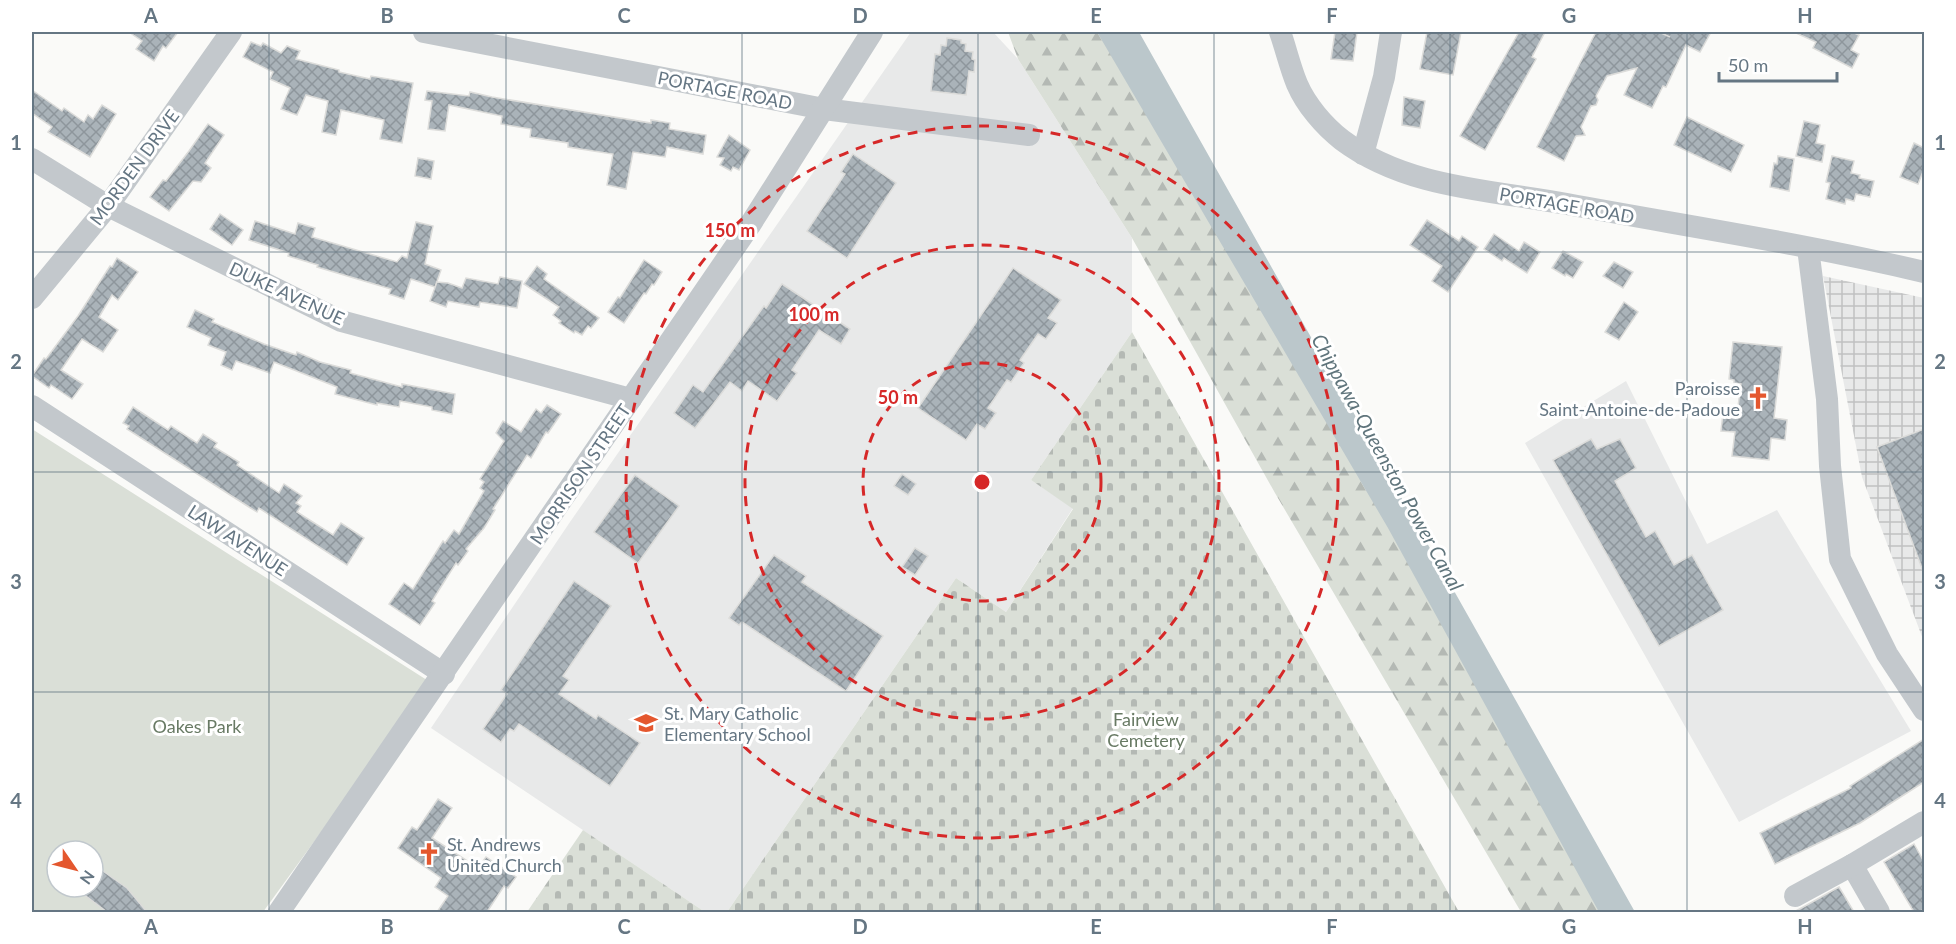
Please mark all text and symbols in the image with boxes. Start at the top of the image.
text: A [143,3,158,27]
text: B [380,3,394,27]
text: C [617,3,631,27]
text: D [852,3,868,27]
text: E [1090,3,1102,27]
text: F [1326,3,1338,27]
text: G [1562,3,1576,27]
text: H [1797,3,1813,27]
scale bar [1719,45,1838,83]
text: 50 m [1728,54,1768,76]
street label: PORTAGE ROAD [656,66,794,114]
street label: MORDEN DRIVE [85,105,183,229]
text: 1 [10,130,22,154]
text: 1 [1934,130,1946,154]
street label: PORTAGE ROAD [1498,182,1636,228]
text: 150 m [705,219,755,241]
street label: DUKE AVENUE [226,257,348,329]
text: 100 m [789,303,839,325]
water label: Chippawa-Queenston Power Canal [1307,329,1469,595]
text: 2 [10,349,22,373]
text: 2 [1934,349,1946,373]
place label: Paroisse Saint-Antoine-de-Padoue [1539,377,1740,420]
church icon: Paroisse Saint-Antoine-de-Padoue [1745,385,1771,411]
text: 50 m [878,386,918,408]
street label: MORRISON STREET [525,399,635,548]
centre of rings [972,472,992,492]
street label: LAW AVENUE [184,500,292,580]
text: 3 [10,569,22,593]
text: 3 [1934,569,1946,593]
place label: St. Mary Catholic Elementary School [664,702,811,745]
park label: Fairview Cemetery [1107,708,1185,751]
school or university icon: St. Mary Catholic Elementary School [633,710,659,736]
park label: Oakes Park [153,715,242,737]
text: 4 [10,788,22,812]
text: 4 [1934,788,1946,812]
place label: St. Andrews United Church [447,833,562,876]
north arrow [45,839,105,899]
church icon: St. Andrews United Church [416,841,442,867]
text: N [76,867,99,888]
text: A [143,914,158,938]
text: B [380,914,394,938]
text: C [617,914,631,938]
text: D [852,914,868,938]
text: E [1090,914,1102,938]
text: F [1326,914,1338,938]
text: G [1562,914,1576,938]
text: H [1797,914,1813,938]

